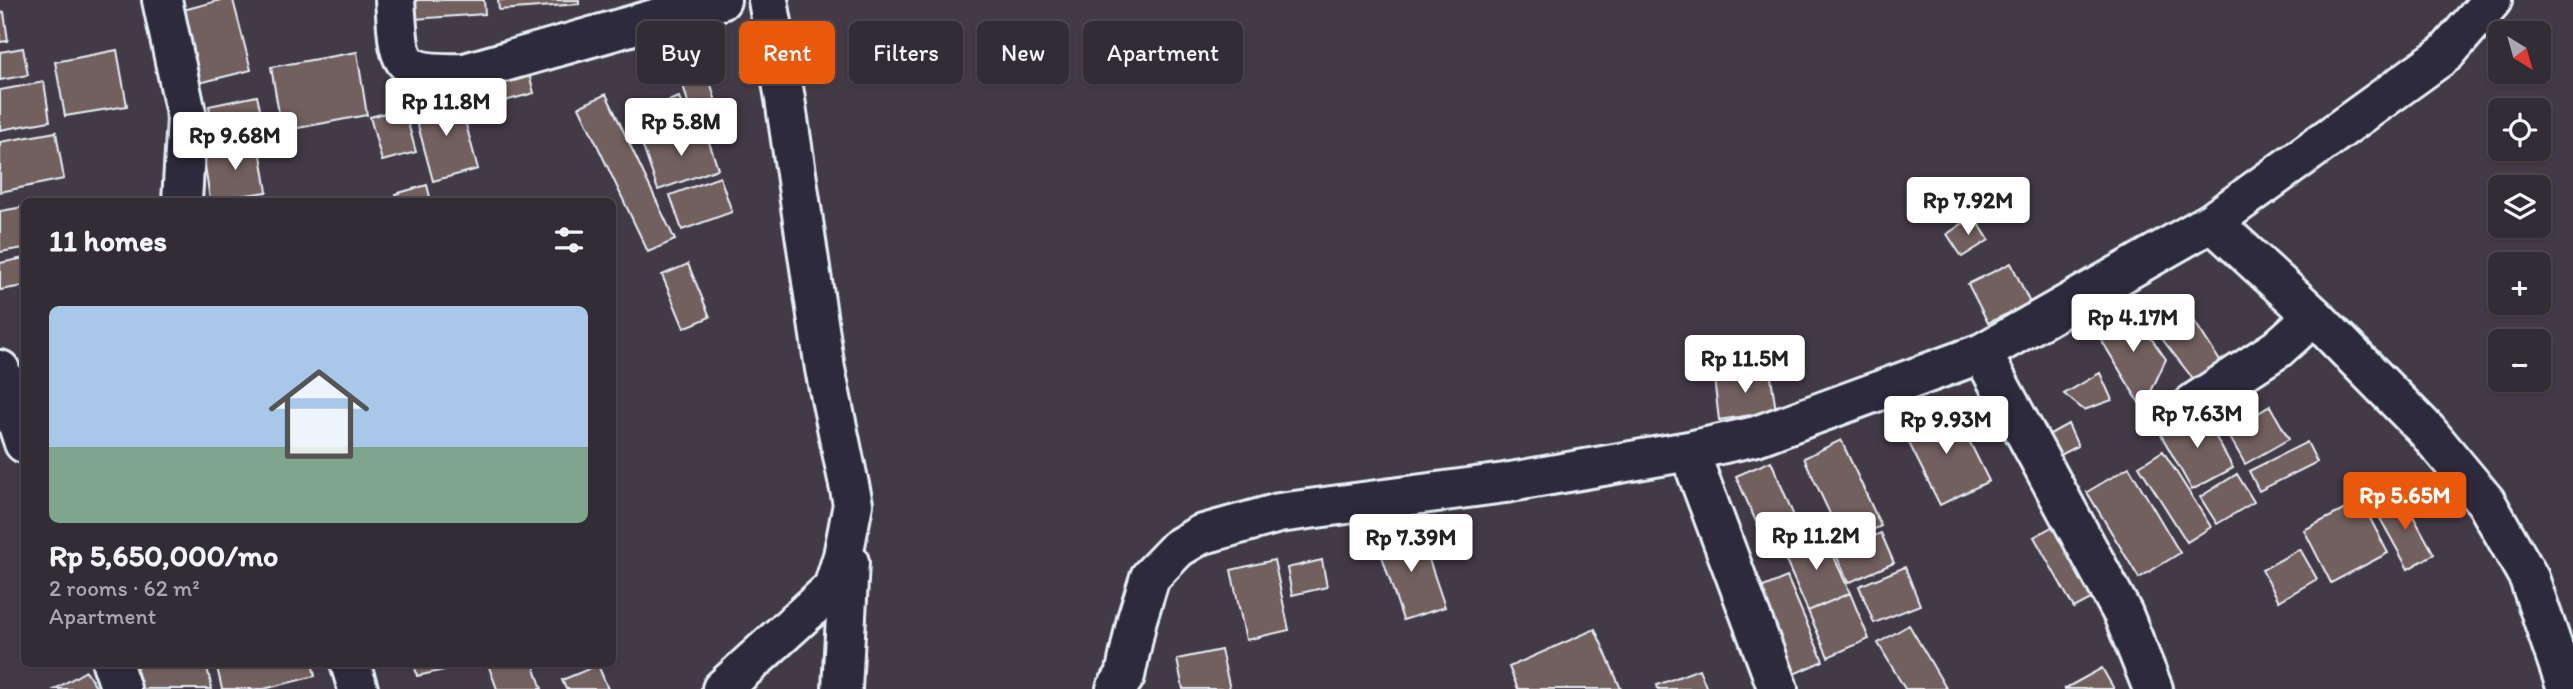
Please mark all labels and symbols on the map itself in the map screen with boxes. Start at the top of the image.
north arrow [2488,21,2552,84]
pin: Rp 11.8M [374,78,518,138]
pin: Rp 5.8M [616,99,746,158]
pin: Rp 9.68M [163,113,307,172]
pin: Rp 7.92M [1896,177,2040,237]
pin: Rp 4.17M [2061,294,2205,354]
pin: Rp 11.5M [1673,336,1817,395]
pin: Rp 7.63M [2125,391,2269,450]
pin: Rp 9.93M [1874,396,2018,456]
pin: Rp 5.65M [2333,472,2477,532]
pin: Rp 11.2M [1744,512,1888,572]
pin: Rp 7.39M [1339,514,1483,574]

